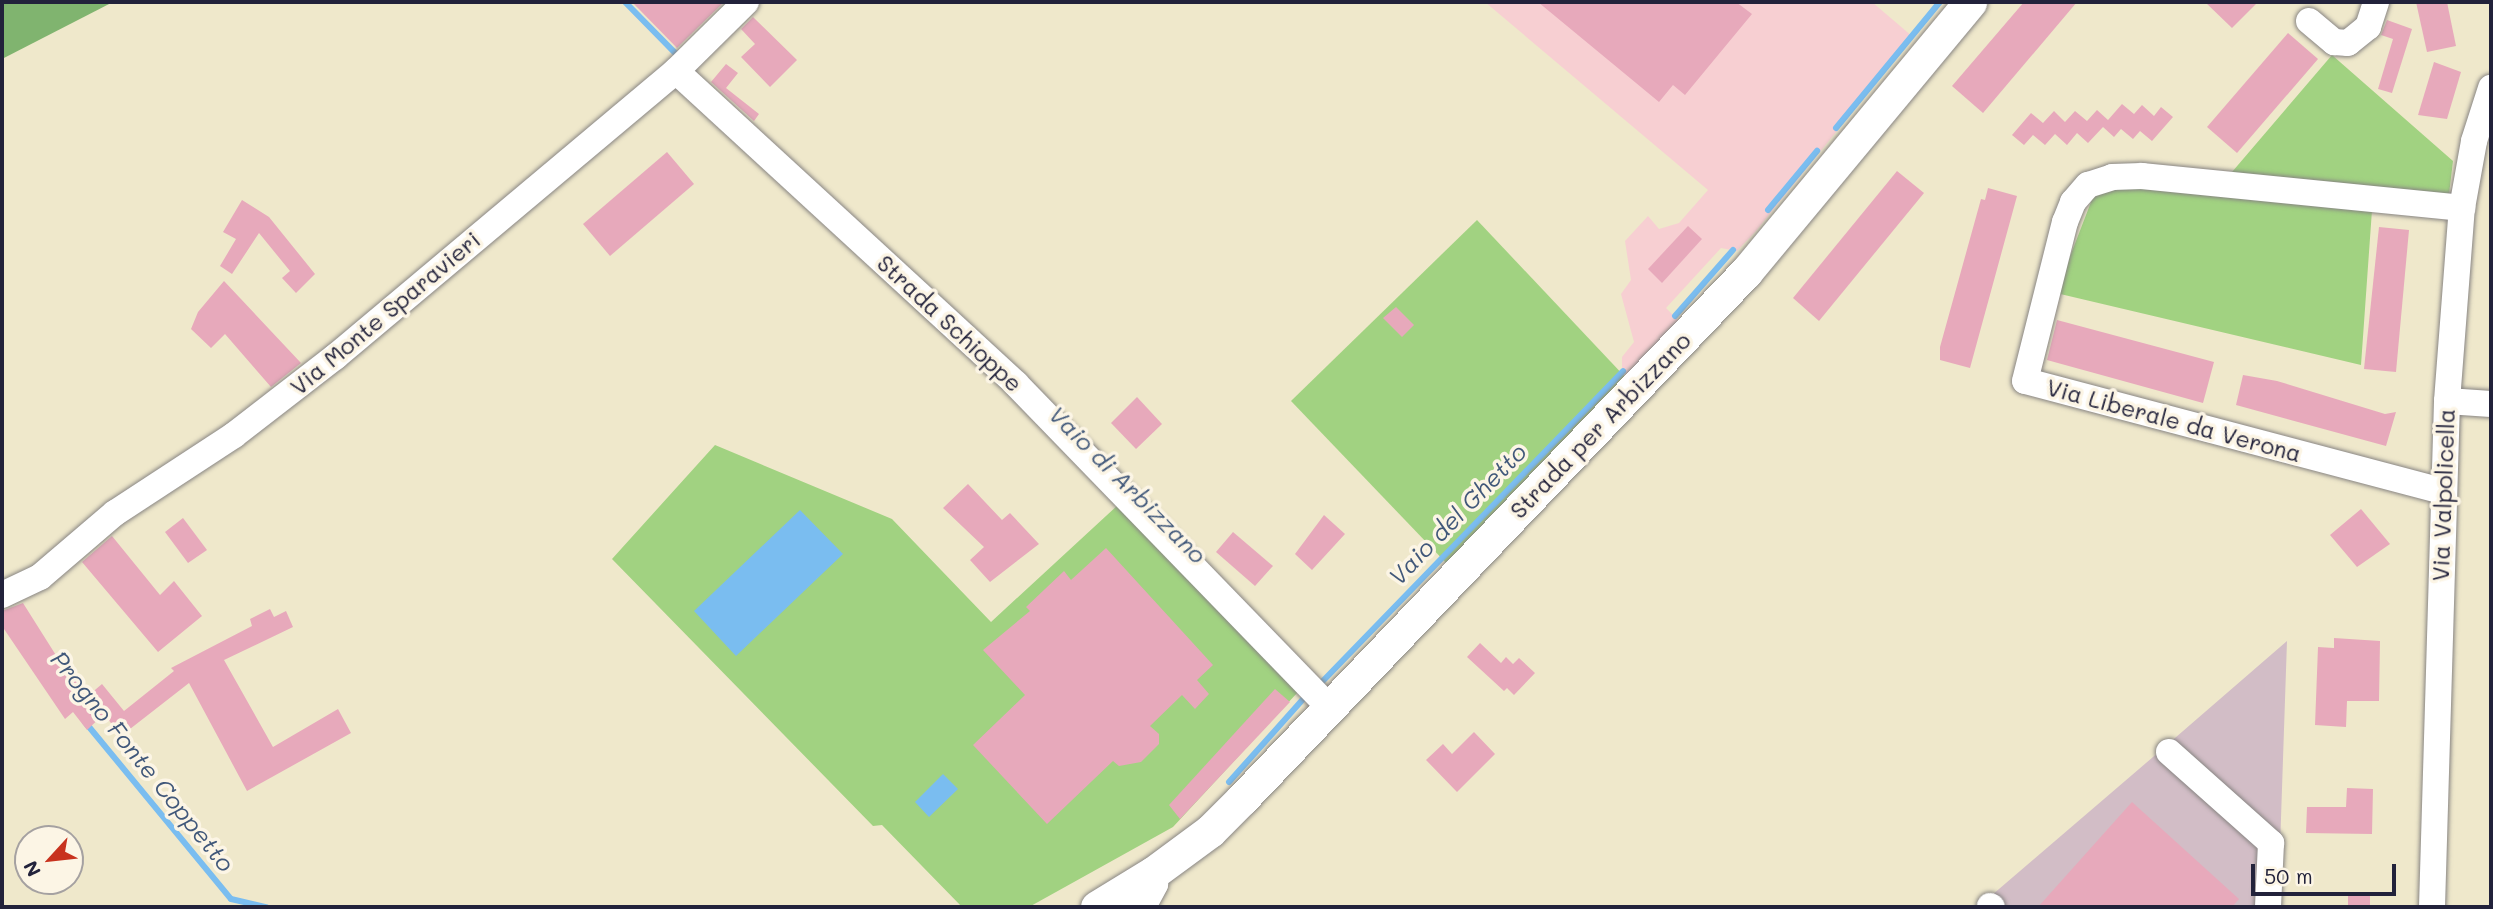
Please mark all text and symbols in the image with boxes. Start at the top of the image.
street label: Via Monte Sparavieri [284,226,486,400]
street label: Strada Schioppe [872,249,1028,397]
street label: Strada per Arbizzano [1504,326,1696,524]
street label: Via Liberale da Verona [2044,373,2304,467]
water label: Vaio di Arbizzano [1043,399,1213,569]
street label: Via Valpolicella [2426,408,2460,582]
water label: Vaio del Ghetto [1382,437,1532,591]
water label: Progno Fonte Coppetto [45,645,241,877]
north arrow [14,825,84,895]
scale bar [2255,850,2400,894]
text: N [17,857,46,881]
text: 50 m [2264,862,2313,889]

